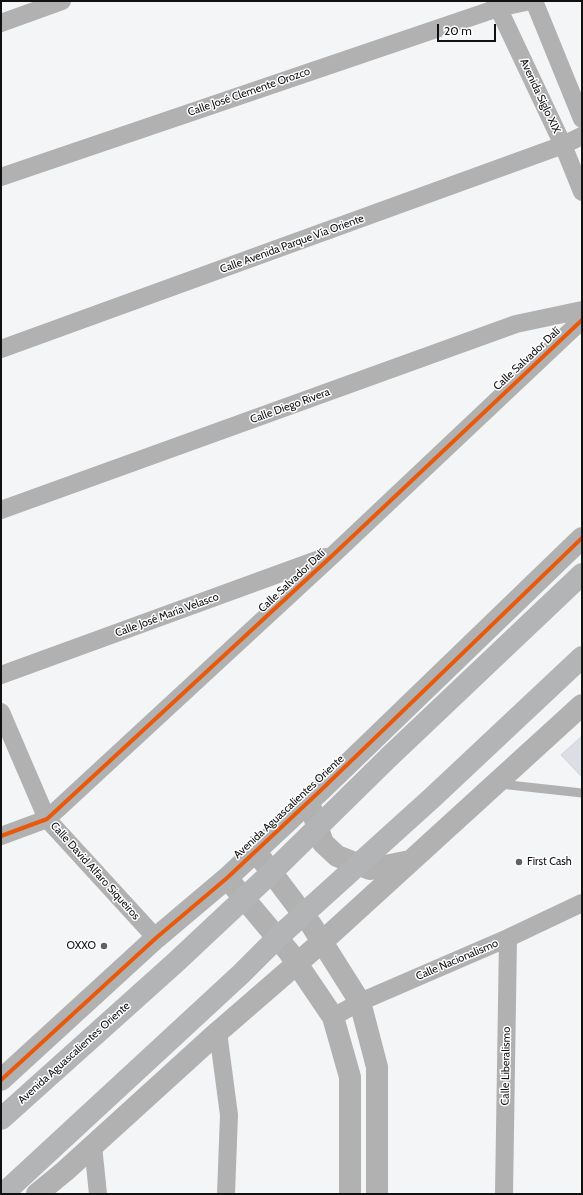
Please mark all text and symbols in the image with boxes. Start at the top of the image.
scale bar [439,16,498,42]
text: 20 m [444,23,472,38]
street label: Avenida Siglo XIX [517,57,563,135]
street label: Calle José Clemente Orozco [186,65,312,119]
street label: Calle Avenida Parque Vía Oriente [218,212,366,276]
street label: Calle Salvador Dalí [491,325,563,393]
street label: Calle Diego Rivera [248,385,332,427]
street label: Calle Salvador Dalí [256,547,328,615]
street label: Calle José María Velasco [113,590,221,640]
street label: Avenida Aguascalientes Oriente [231,752,347,862]
street label: Calle David Alfaro Siqueiros [48,819,142,923]
place label: First Cash [527,855,572,869]
marker: First Cash [514,857,524,867]
street label: Calle Nacionalismo [414,937,500,983]
place label: OXXO [67,939,96,953]
marker: OXXO [99,941,109,951]
street label: Avenida Aguascalientes Oriente [15,999,133,1107]
street label: Calle Liberalismo [499,1027,513,1105]

